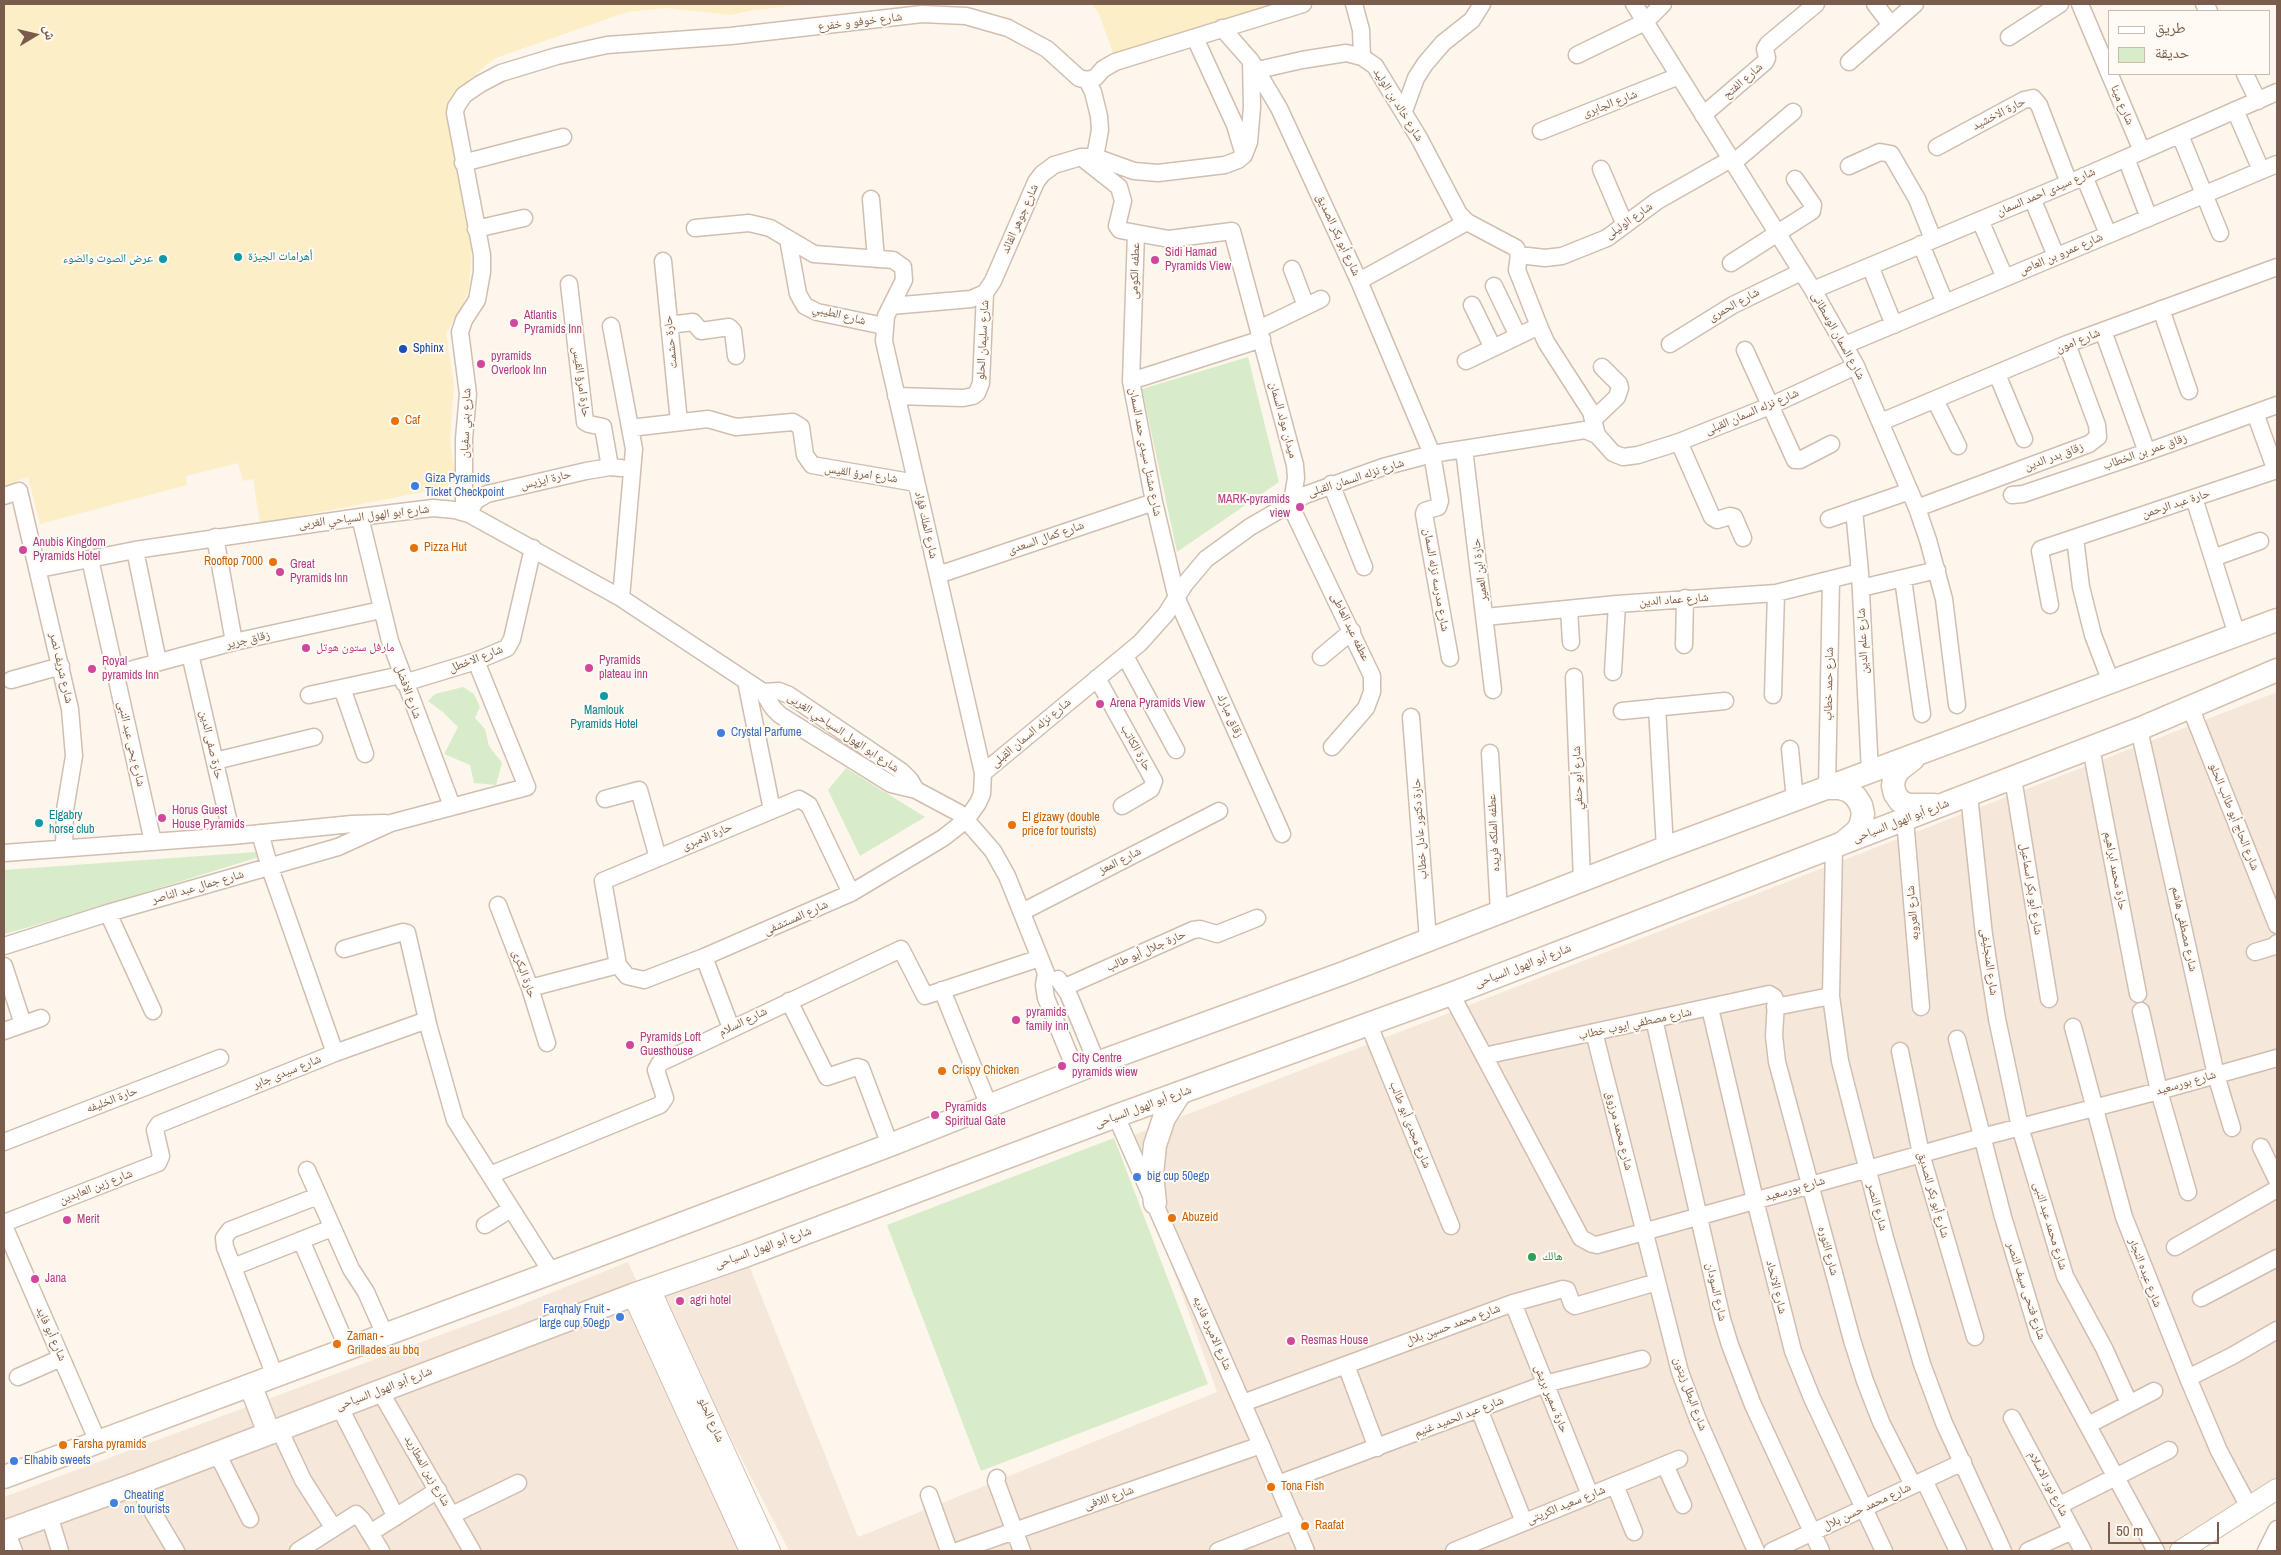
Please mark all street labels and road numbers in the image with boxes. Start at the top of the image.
street label: شارع خوفو و خفرع [817,10,903,34]
street label: شارع الفتح [1720,60,1766,102]
street label: شارع خالد بن الوليد [1370,66,1426,144]
street label: شارع مينا [2107,83,2137,127]
street label: شارع الجابرى [1581,87,1639,121]
street label: حارة الاخشيد [1970,95,2028,133]
street label: شارع سيدى احمد السمان [1994,165,2098,219]
street label: شارع جوهر القائد [998,182,1042,256]
street label: شارع أبو بكر الصديق [1313,192,1363,278]
street label: شارع الوليلى [1603,199,1655,243]
street label: شارع عمرو بن العاص [2017,230,2105,278]
street label: عطفه الكومى [1127,242,1143,300]
street label: شارع الحمرى [1706,285,1762,325]
street label: شارع السمان الوسطانى [1808,290,1868,382]
street label: شارع سليمان الحلو [974,299,992,381]
street label: شارع الطيبي [811,301,867,329]
street label: حارة حشمت [661,315,681,369]
street label: شارع امون [2054,326,2102,356]
street label: حارة امرؤ القيس [569,346,593,418]
street label: ميدان مولد السمان [1266,380,1300,460]
street label: شارع نزله السمان القبلى [1703,386,1801,438]
street label: شارع مشتل سيدى حمد السمان [1125,387,1165,517]
street label: شارع بني سفيان [458,388,474,458]
street label: زقاق عمر بن الخطاب [2101,431,2189,473]
street label: زقاق بدر الدين [2023,440,2085,474]
street label: شارع نزله السمان القبلى [1306,456,1406,500]
street label: شارع امرؤ القيس [824,462,898,486]
street label: حارة ايزيس [519,467,573,493]
street label: حارة عبد الرحمن [2140,486,2212,522]
street label: شارع الملك فؤاد [911,490,941,560]
street label: شارع ابو الهول السياحي الغربى [298,502,430,532]
street label: شارع كمال السعدى [1006,518,1086,558]
street label: شارع مدرسه نزله السمان [1420,527,1452,633]
street label: حارة ابن العمير [1469,538,1491,602]
street label: شارع عماد الدين [1639,590,1709,610]
street label: عطفه عبد العاطى [1327,591,1373,663]
street label: شارع علم الدين [1854,608,1872,674]
street label: زقاق جرير [225,628,271,652]
street label: شارع شريف نصر [46,631,76,705]
street label: شارع الاخطل [447,642,505,676]
street label: شارع حمد خطاب [1821,647,1837,721]
street label: شارع الافضل [392,663,424,721]
street label: شارع ابو الهول السياحي الغربى [784,690,902,776]
street label: زقاق مبارك [1214,692,1246,740]
street label: شارع نزله السمان القبلى [988,695,1074,771]
street label: شارع يحى عبد النبى [114,700,148,788]
street label: حارة صفى الدين [196,709,226,781]
street label: حارة الكاتب [1117,722,1155,774]
street label: شارع أبو حنفي [1570,746,1586,810]
street label: شارع الحاج أبو طالب الحلو [2206,761,2262,873]
street label: حارة دكتور عادل خطاب [1409,778,1431,880]
street label: عطفه الملكه فريده [1485,794,1503,872]
street label: شارع أبو الهول السياحى [1851,796,1951,846]
street label: حارة الامبرى [680,820,734,854]
street label: حارة محمد ابراهيم [2100,830,2130,912]
street label: شارع أبو بكر اسماعيل [2017,842,2045,936]
street label: شارع المعز [1096,844,1144,878]
street label: شارع جمال عبد الناصر [150,867,246,907]
street label: شارع العروبه [1903,885,1923,941]
street label: شارع مصطفى هاشم [2168,885,2200,973]
street label: شارع المستشفى [762,897,830,939]
street label: حارة جلال أبو طالب [1104,927,1188,975]
street label: شارع المنجليفى [1977,928,2001,996]
street label: شارع أبو الهول السياحى [1473,941,1573,991]
street label: حارة البكرى [509,948,539,1000]
street label: شارع السلام [716,1004,770,1040]
street label: شارع مصطفي ايوب خطاب [1577,1005,1693,1043]
street label: شارع سيدى جابر [251,1052,323,1092]
street label: شارع بورسعيد [2154,1068,2218,1098]
street label: شارع مجدى أبو طالب [1386,1079,1434,1171]
street label: شارع أبو الهول السياحى [1093,1083,1193,1131]
street label: حارة الخليفه [84,1084,140,1116]
street label: شارع محمد مرزوق [1602,1090,1636,1172]
street label: شارع أبو بكر الصديق [1914,1150,1952,1240]
street label: شارع زين العابدين [57,1166,135,1208]
street label: شارع بورسعيد [1763,1174,1827,1204]
street label: شارع محمد عبد النبى [2030,1180,2070,1272]
street label: شارع النصر [1864,1182,1890,1232]
street label: شارع أبو الهول السياحى [713,1224,813,1272]
street label: شارع الثوره [1815,1225,1841,1277]
street label: شارع عبده النجار [2125,1236,2165,1310]
street label: شارع فتحى سيف النصر [2003,1240,2049,1342]
street label: شارع الاتحاد [1762,1259,1790,1315]
street label: شارع السودان [1702,1261,1730,1323]
street label: شارع الاميره فاديه [1189,1294,1235,1372]
street label: شارع محمد حسين بلال [1404,1301,1502,1349]
street label: شارع أبو فايد [33,1305,69,1363]
street label: شارع البطل زيتون [1670,1355,1710,1433]
street label: حارة سمير بريش [1531,1363,1571,1435]
street label: شارع أبو الهول السياحى [334,1364,434,1414]
street label: شارع عبد الحميد غنيم [1412,1393,1506,1441]
street label: شارع الحلو [695,1395,727,1445]
street label: شارع زين المطاريد [401,1433,453,1509]
street label: شارع نور الاسلام [2025,1449,2071,1519]
street label: شارع محمد حسن بلال [1821,1480,1913,1534]
street label: شارع اللافى [1082,1483,1136,1513]
street label: شارع سعيد الكريتى [1525,1483,1607,1527]

